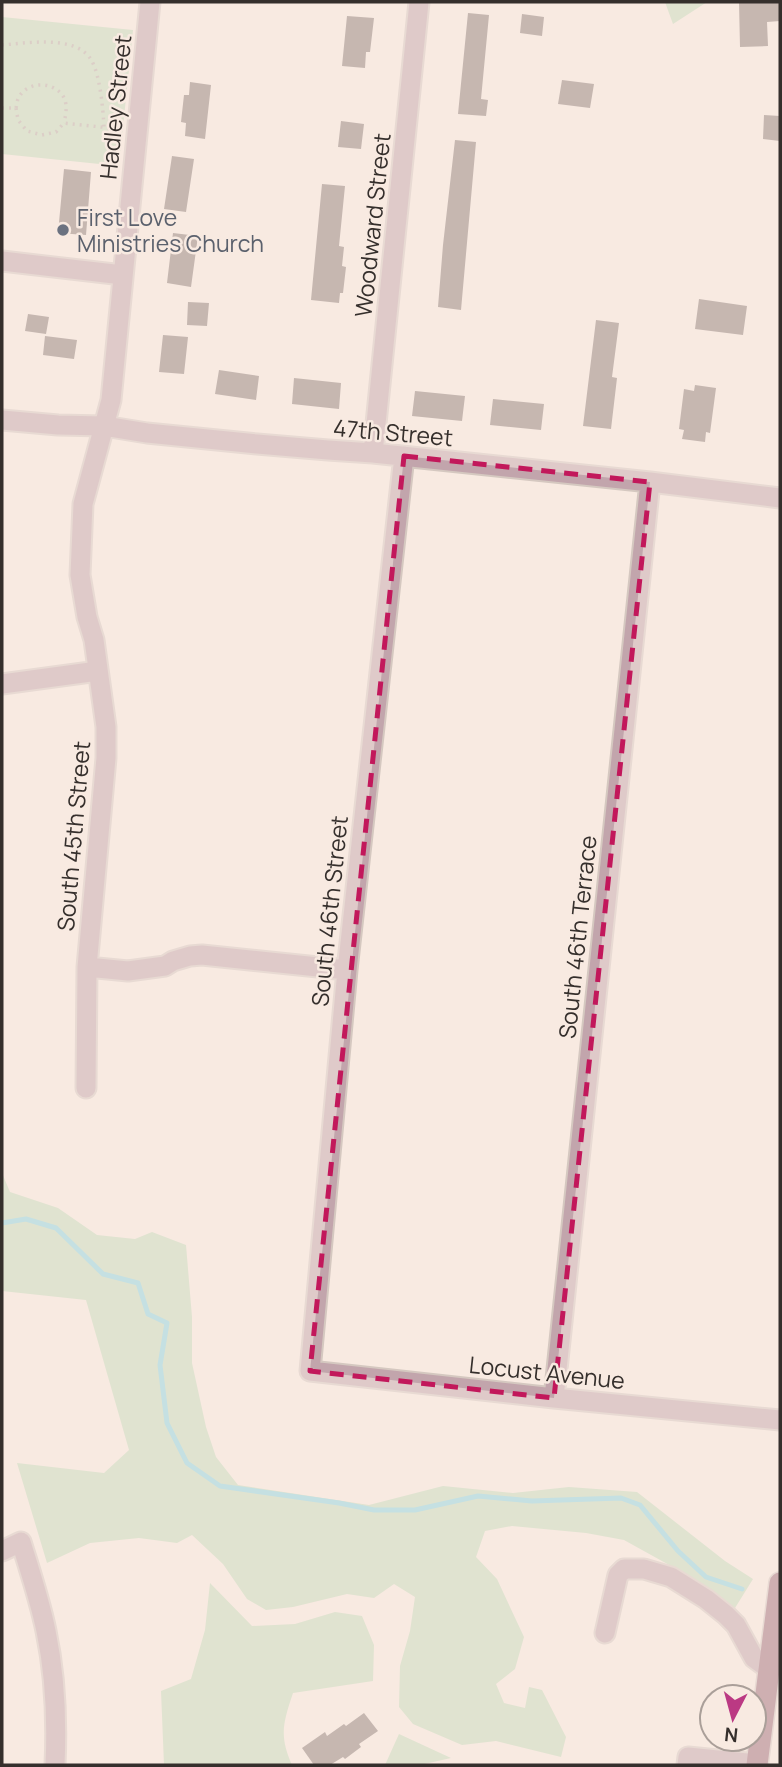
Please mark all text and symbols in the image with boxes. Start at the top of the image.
street label: Hadley Street [92,33,138,181]
street label: Woodward Street [346,132,398,318]
place label: First Love Ministries Church [77,201,264,259]
marker: First Love Ministries Church [55,222,71,238]
street label: 47th Street [332,411,454,453]
street label: South 45th Street [49,740,97,932]
street label: South 46th Street [303,814,355,1008]
street label: South 46th Terrace [550,834,604,1040]
street label: Locust Avenue [468,1348,626,1396]
north arrow [698,1683,768,1753]
text: N [723,1721,739,1749]

